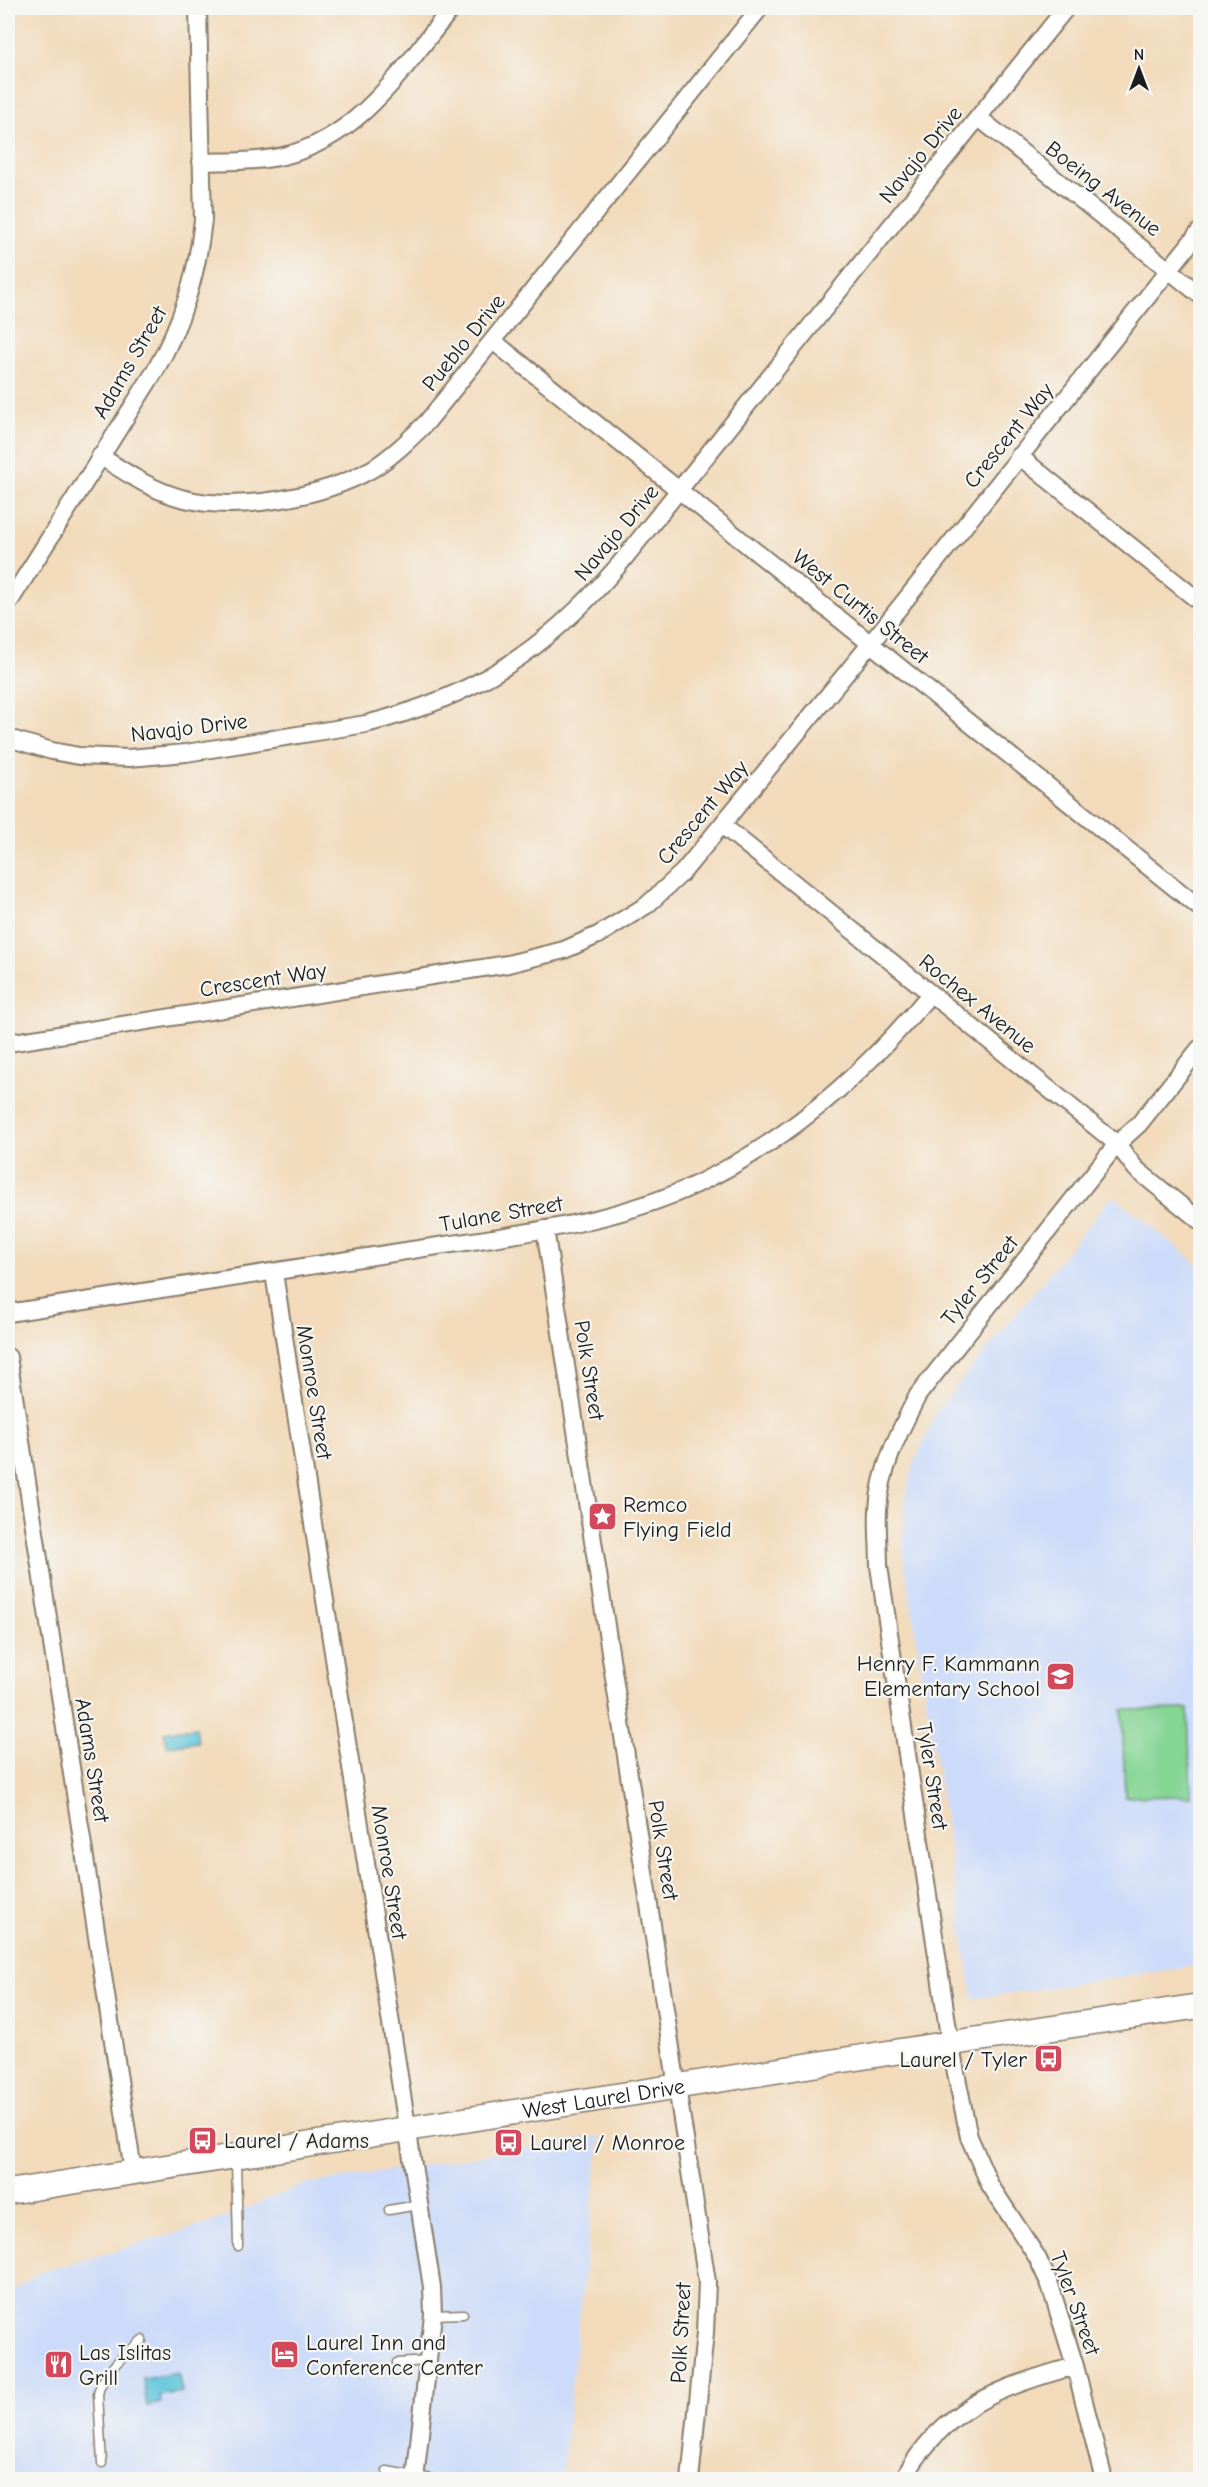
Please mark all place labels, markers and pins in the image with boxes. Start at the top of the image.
place label: Remco Flying Field [623,1492,732,1543]
place icon: Remco Flying Field [586,1501,618,1533]
place label: Henry F. Kammann Elementary School [857,1651,1040,1702]
school or university icon: Henry F. Kammann Elementary School [1045,1660,1077,1692]
bus stop icon: Laurel / Tyler [1032,2043,1064,2075]
place label: Laurel / Tyler [899,2047,1027,2073]
bus stop icon: Laurel / Adams [187,2124,219,2156]
bus stop icon: Laurel / Monroe [493,2126,525,2158]
place label: Laurel / Adams [224,2128,369,2154]
place label: Laurel / Monroe [530,2130,685,2156]
place label: Laurel Inn and Conference Center [306,2330,483,2381]
hotel icon: Laurel Inn and Conference Center [269,2339,301,2371]
place label: Las Islitas Grill [79,2340,171,2391]
restaurant icon: Las Islitas Grill [42,2349,74,2381]

